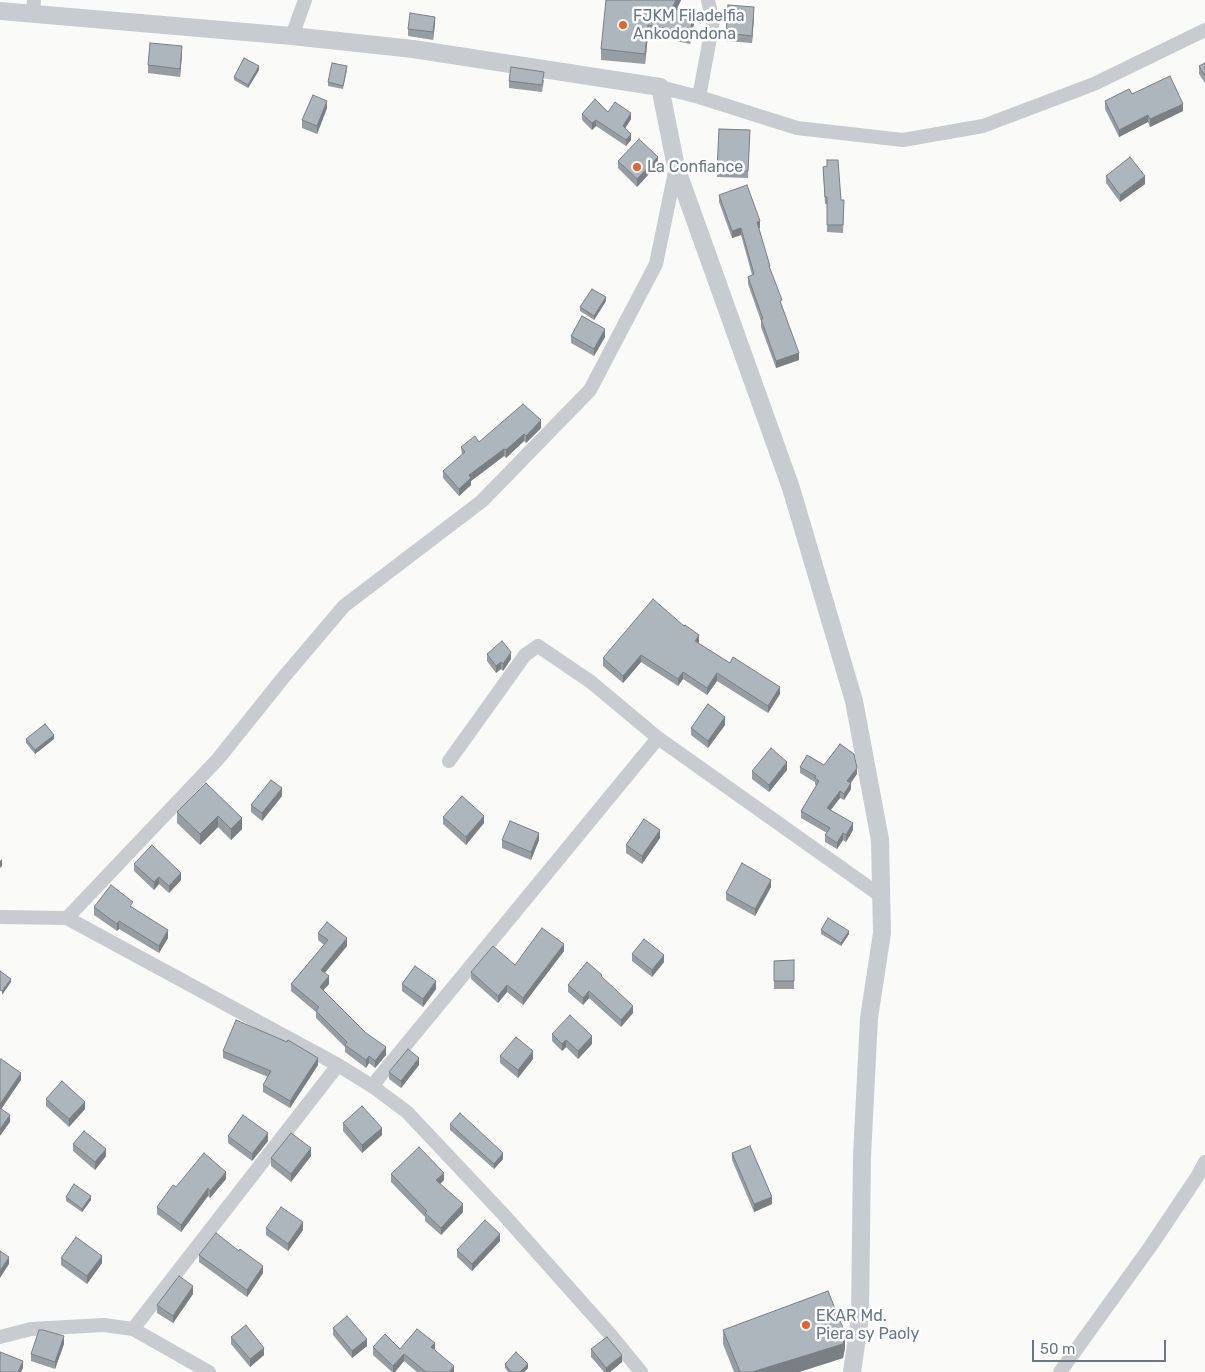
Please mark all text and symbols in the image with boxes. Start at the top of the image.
place label: FJKM Filadelfia Ankodondona [633,6,745,44]
marker: FJKM Filadelfia Ankodondona [617,19,629,31]
place label: La Confiance [647,157,743,177]
marker: La Confiance [631,161,643,173]
place label: EKAR Md. Piera sy Paoly [816,1306,919,1344]
marker: EKAR Md. Piera sy Paoly [800,1319,812,1331]
scale bar [1035,1330,1169,1362]
text: 50 m [1040,1340,1075,1358]

